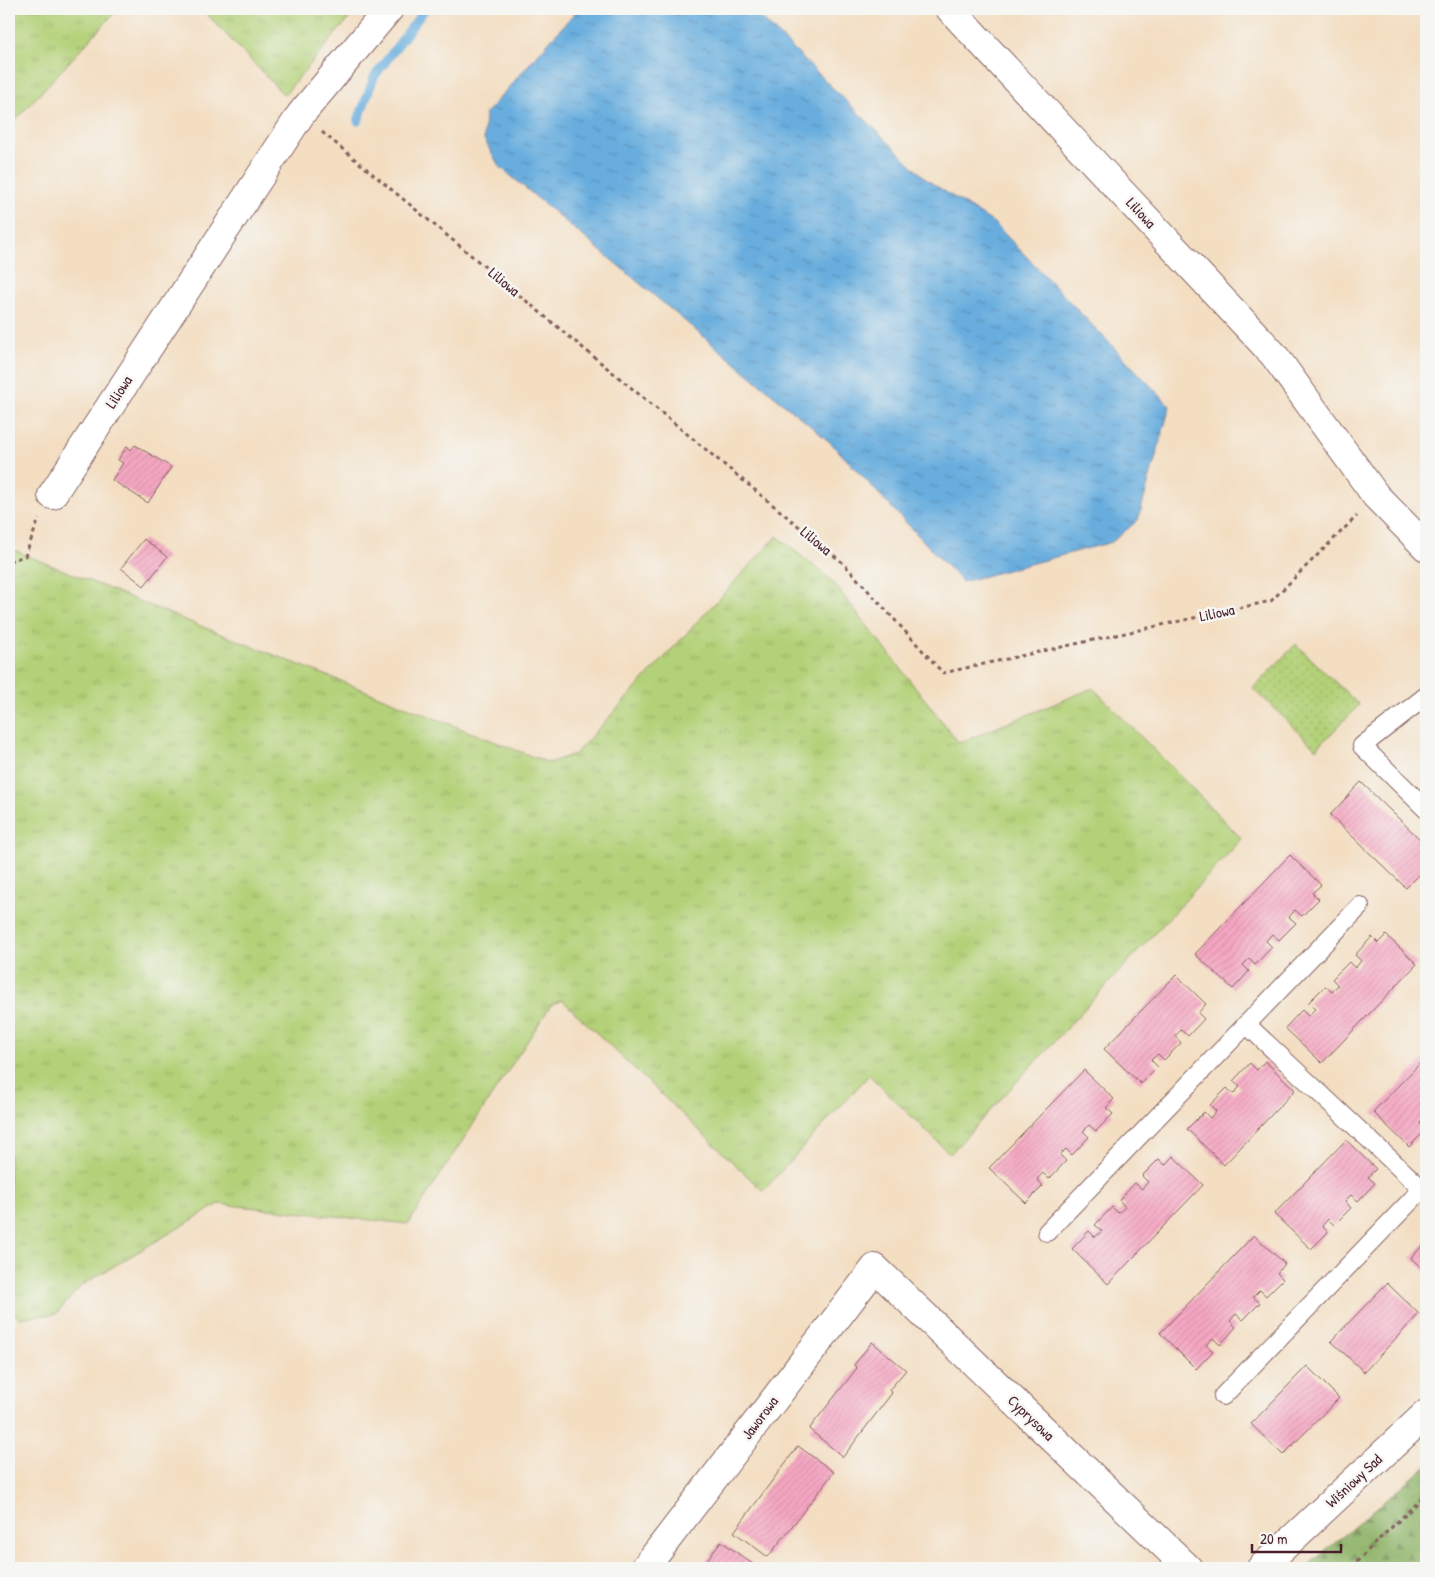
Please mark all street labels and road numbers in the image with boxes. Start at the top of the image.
street label: Liliowa [1122,193,1161,233]
street label: Liliowa [484,262,525,301]
street label: Liliowa [100,371,137,412]
street label: Liliowa [796,521,837,560]
street label: Liliowa [1198,599,1236,626]
street label: Cyprysowa [1003,1390,1059,1445]
street label: Jaworowa [736,1392,783,1444]
street label: Wiśniowy Sad [1321,1449,1386,1512]

